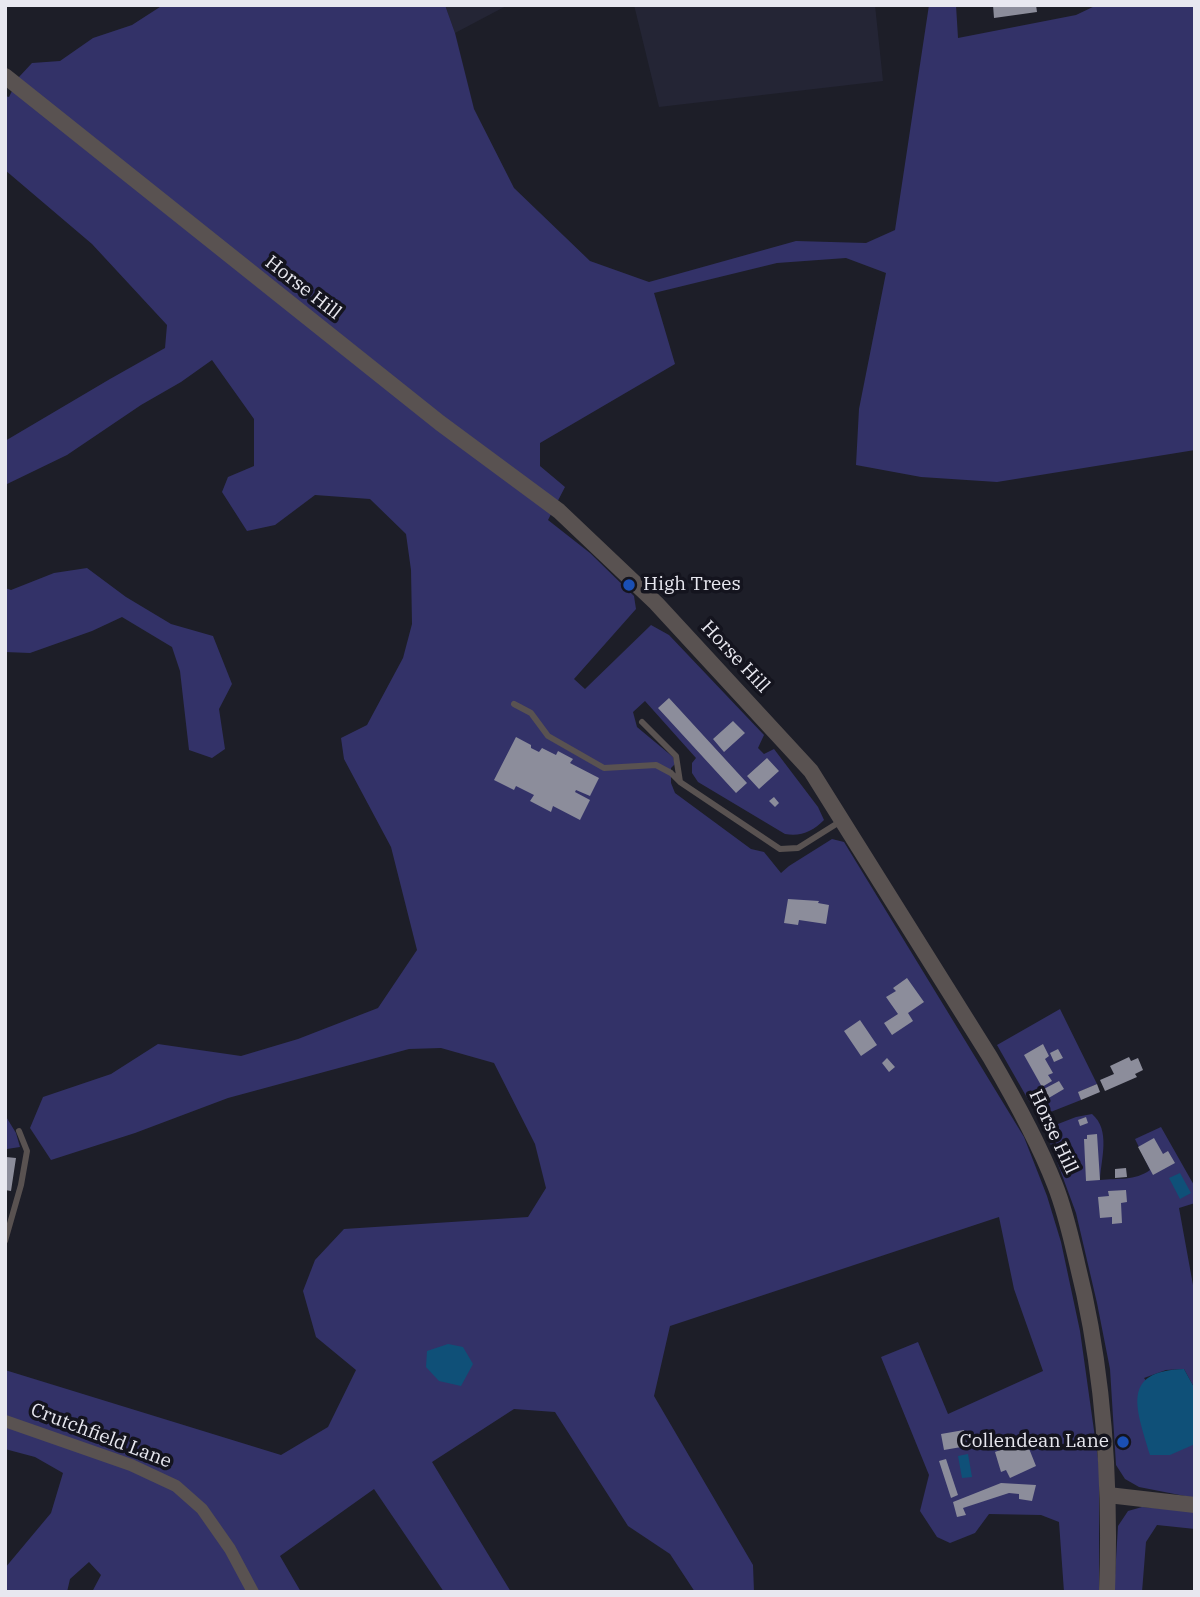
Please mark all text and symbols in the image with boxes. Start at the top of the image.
street label: Horse Hill [260,251,346,325]
place label: High Trees [643,574,741,596]
marker: High Trees [621,577,637,593]
street label: Horse Hill [696,616,774,698]
street label: Horse Hill [1024,1086,1082,1178]
street label: Crutchfield Lane [27,1399,175,1473]
place label: Collendean Lane [960,1431,1109,1453]
marker: Collendean Lane [1115,1434,1131,1450]

